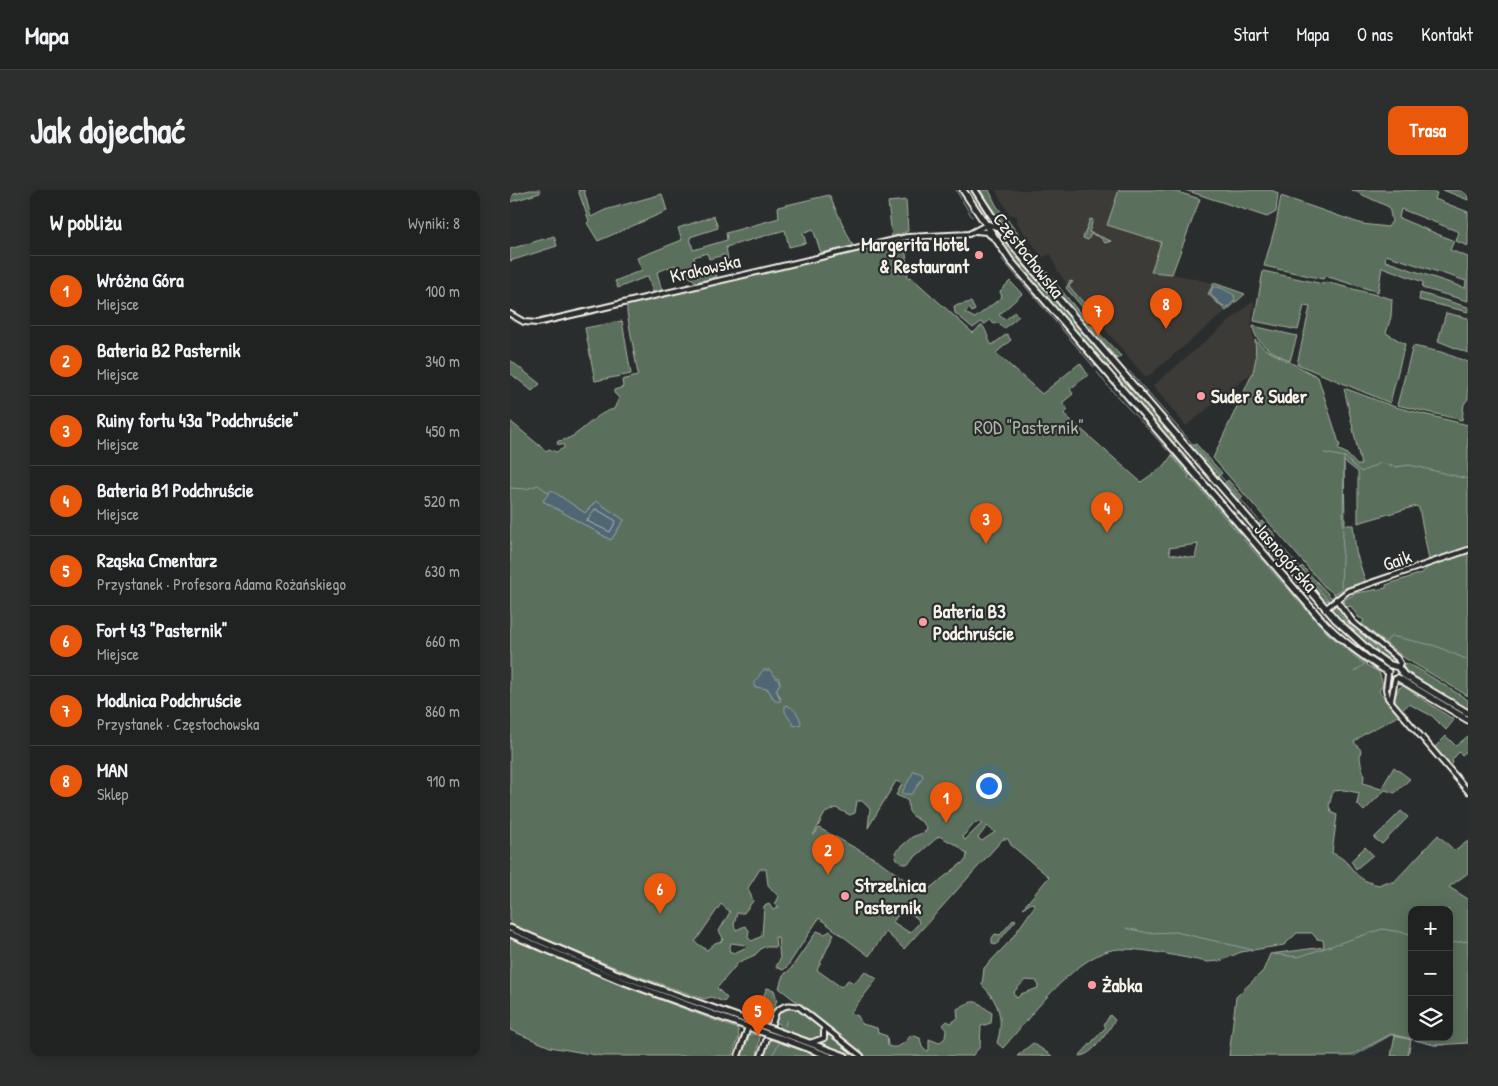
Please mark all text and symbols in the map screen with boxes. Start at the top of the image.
text: Mapa [25,19,68,51]
text: Start [1234,22,1268,47]
text: Mapa [1296,22,1329,47]
text: O nas [1357,22,1393,47]
text: Kontakt [1421,22,1473,47]
button: Trasa [1388,106,1468,155]
text: Jak dojechać [30,107,185,154]
street label: Częstochowska [987,207,1071,304]
text: W pobliżu [50,208,122,237]
text: Wyniki: 8 [408,212,460,234]
place label: Margerita Hotel & Restaurant [861,231,970,279]
street label: Krakowska [667,247,743,289]
marker: Margerita Hotel & Restaurant [973,249,985,261]
text: Wróżna Góra [97,267,184,293]
text: 1 [63,280,69,302]
text: 100 m [425,280,460,302]
pin: 8 [1150,288,1182,329]
text: Miejsce [97,293,139,315]
pin: 7 [1082,295,1114,336]
text: Bateria B2 Pasternik [97,337,241,363]
text: 2 [62,350,70,372]
text: 340 m [425,350,460,372]
text: Miejsce [97,363,139,385]
place label: Suder & Suder [1211,383,1308,409]
marker: Suder & Suder [1195,390,1207,402]
text: Ruiny fortu 43a "Podchruście" [97,407,299,433]
park label: ROD "Pasternik" [974,414,1084,440]
text: 3 [62,420,70,442]
text: 450 m [426,420,460,442]
text: Miejsce [97,433,139,455]
text: Bateria B1 Podchruście [97,477,253,503]
text: 4 [63,490,69,512]
text: 520 m [424,490,460,512]
pin: 4 [1091,492,1123,533]
text: Miejsce [97,503,139,525]
pin: 3 [970,503,1002,544]
street label: Jasnogórska [1249,517,1324,598]
street label: Gaik [1379,543,1415,577]
text: Rząska Cmentarz [97,547,217,573]
text: 5 [63,560,69,582]
text: 630 m [425,560,460,582]
text: Przystanek · Profesora Adama Rożańskiego [97,573,346,595]
place label: Bateria B3 Podchruście [933,598,1014,646]
marker: Bateria B3 Podchruście [917,616,929,628]
text: Fort 43 "Pasternik" [97,617,228,643]
text: 6 [63,630,69,652]
text: 660 m [426,630,460,652]
text: Miejsce [97,643,139,665]
text: Modlnica Podchruście [97,687,241,713]
text: 7 [62,700,70,722]
text: 860 m [425,700,460,722]
text: Przystanek · Częstochowska [97,713,259,735]
text: MAN [97,757,128,783]
text: 8 [63,770,69,792]
text: 910 m [427,770,460,792]
your location [976,773,1002,799]
pin: 1 [930,782,962,823]
text: Sklep [97,783,128,805]
pin: 2 [812,834,844,875]
place label: Strzelnica Pasternik [855,872,927,920]
pin: 6 [644,873,676,914]
marker: Strzelnica Pasternik [839,890,851,902]
map controls [1408,906,1453,1041]
button: + [1408,906,1453,951]
button: − [1408,951,1453,996]
place label: Żabka [1102,972,1143,998]
marker: Żabka [1086,979,1098,991]
pin: 5 [742,995,774,1036]
button: layers [1408,996,1453,1041]

